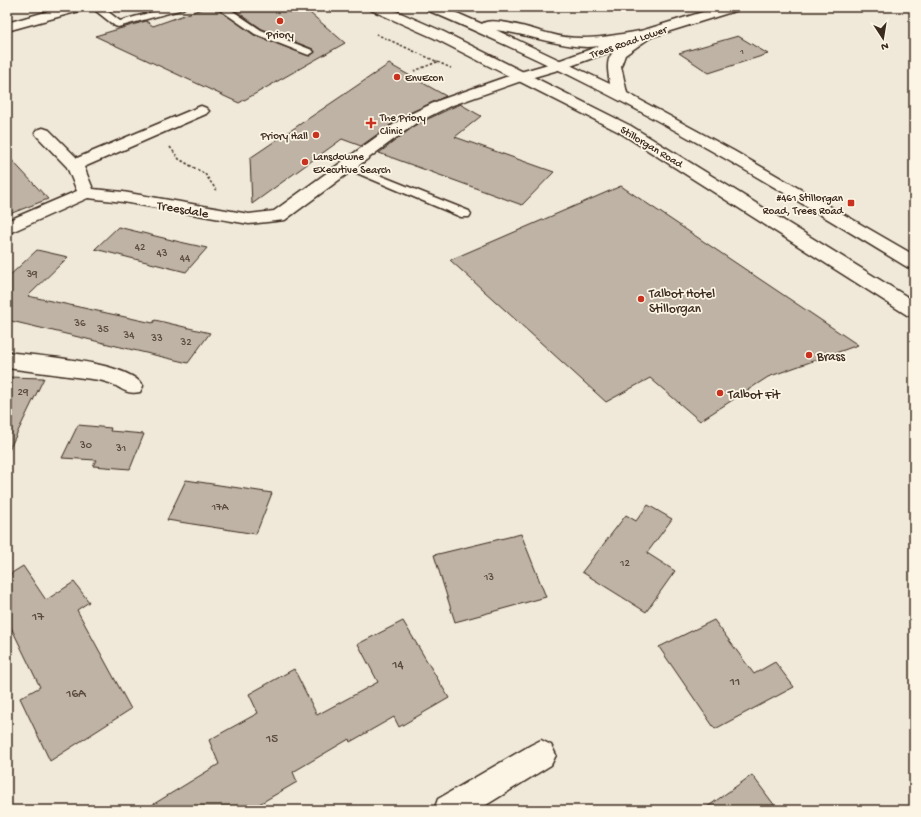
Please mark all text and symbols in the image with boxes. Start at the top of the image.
marker: Priory [275,16,285,26]
north arrow [863,18,903,58]
street label: Trees Road Lower [588,24,670,62]
place label: Priory [265,30,294,42]
text: N [880,39,889,52]
house number: 1 [739,47,744,58]
marker: EnvEcon [392,72,402,82]
place label: EnvEcon [405,73,444,85]
place label: The Priory Clinic [379,113,426,138]
marker: The Priory Clinic [365,117,377,129]
street label: Stillorgan Road [618,124,686,172]
marker: Priory Hall [311,130,321,140]
place label: Priory Hall [260,131,309,143]
place label: Lansdowne Executive Search [313,152,391,177]
marker: Lansdowne Executive Search [300,157,310,167]
place label: #461 Stillorgan Road, Trees Road [763,193,845,218]
street label: Treesdale [155,198,210,222]
marker: #461 Stillorgan Road, Trees Road [846,198,856,208]
house number: 42 [135,242,146,254]
house number: 43 [157,248,168,260]
house number: 44 [180,253,191,265]
house number: 39 [25,269,38,281]
place label: Talbot Hotel Stillorgan [648,287,715,317]
marker: Talbot Hotel Stillorgan [636,294,646,304]
house number: 36 [73,318,86,330]
house number: 35 [96,324,109,336]
house number: 34 [123,330,135,342]
house number: 33 [150,333,163,345]
house number: 32 [179,337,192,349]
marker: Brass [804,350,814,360]
place label: Brass [816,350,846,365]
house number: 29 [18,387,29,399]
marker: Talbot Fit [715,388,725,398]
place label: Talbot Fit [727,388,782,403]
house number: 30 [79,440,92,452]
house number: 31 [115,443,126,455]
house number: 17A [211,502,229,514]
house number: 12 [619,558,631,570]
house number: 13 [483,572,494,584]
house number: 17 [31,610,45,625]
house number: 14 [391,658,404,673]
house number: 11 [729,675,740,690]
house number: 16A [65,687,87,702]
house number: 15 [265,732,278,747]

